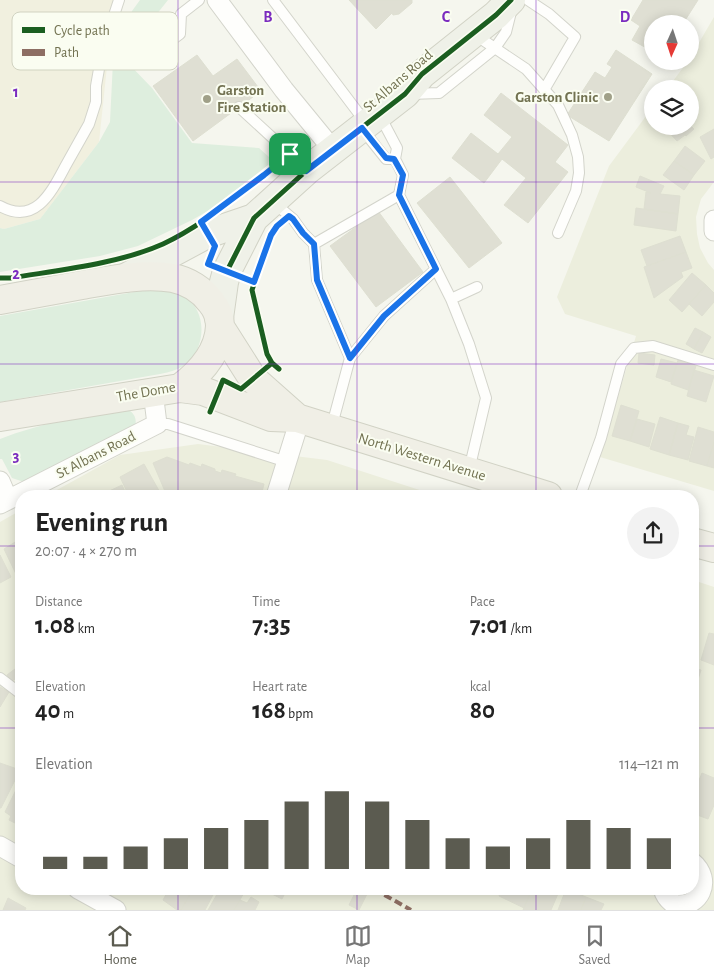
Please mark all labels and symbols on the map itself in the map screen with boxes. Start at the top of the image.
text: B [263,9,273,25]
text: C [442,9,451,25]
text: D [620,9,631,25]
legend [12,12,178,70]
north arrow [644,15,699,70]
text: Cycle path [54,24,110,38]
text: Path [54,46,79,60]
street label: St Albans Road [360,47,436,115]
place label: Garston Fire Station [217,83,286,115]
text: 1 [13,84,19,100]
place label: Garston Clinic [515,90,598,105]
marker: Garston Clinic [602,91,614,103]
marker: Garston Fire Station [201,93,213,105]
pin [269,133,311,175]
text: 2 [12,266,20,282]
street label: The Dome [115,379,177,405]
street label: St Albans Road [54,429,138,481]
street label: North Western Avenue [356,430,488,484]
text: 3 [13,448,20,464]

